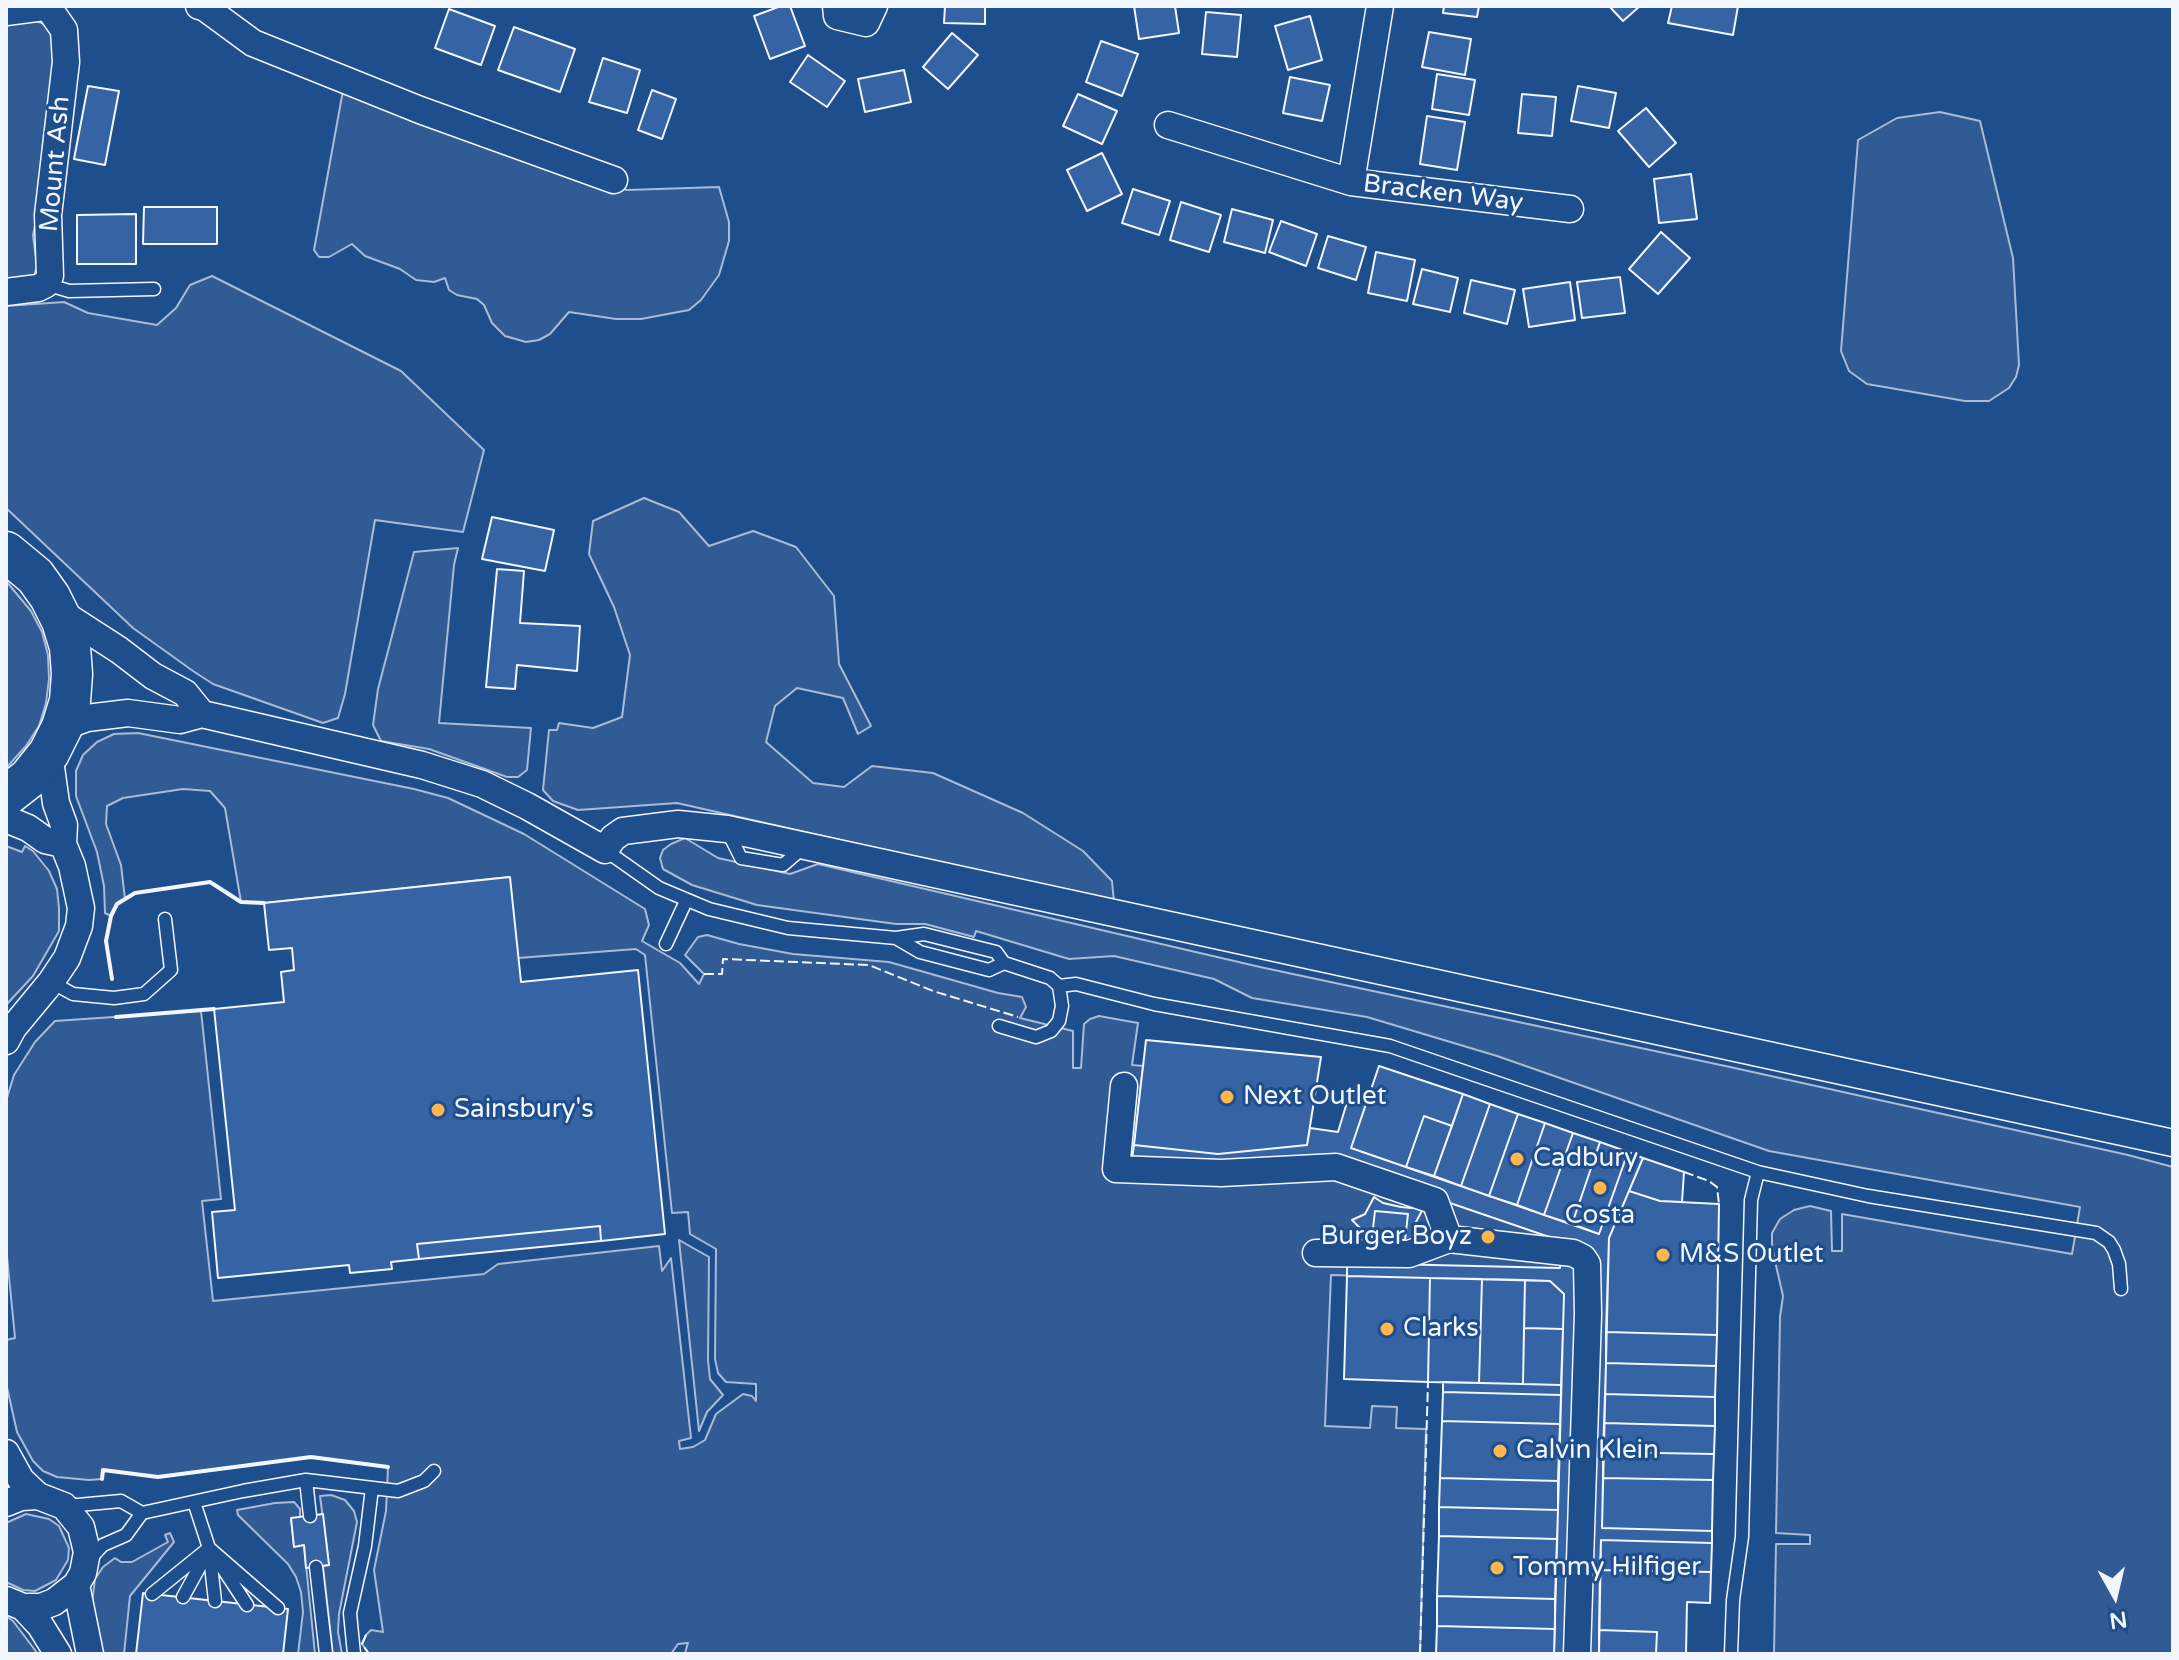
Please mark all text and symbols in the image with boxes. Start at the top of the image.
street label: Mount Ash [35,95,77,233]
street label: Bracken Way [1361,169,1525,219]
place label: Next Outlet [1243,1081,1387,1113]
marker: Next Outlet [1218,1088,1236,1106]
place label: Sainsbury's [454,1094,594,1126]
marker: Sainsbury's [429,1101,447,1119]
place label: Cadbury [1533,1143,1638,1175]
marker: Cadbury [1508,1150,1526,1168]
marker: Costa [1591,1179,1609,1197]
place label: Costa [1565,1200,1635,1232]
place label: Burger Boyz [1320,1221,1472,1253]
marker: Burger Boyz [1479,1228,1497,1246]
place label: M&S Outlet [1679,1239,1824,1271]
marker: M&S Outlet [1654,1246,1672,1264]
place label: Clarks [1403,1313,1479,1345]
marker: Clarks [1378,1320,1396,1338]
place label: Calvin Klein [1516,1435,1659,1467]
marker: Calvin Klein [1491,1442,1509,1460]
place label: Tommy Hilfiger [1513,1552,1701,1584]
north arrow [2075,1556,2155,1636]
marker: Tommy Hilfiger [1488,1559,1506,1577]
text: N [2108,1606,2129,1634]

